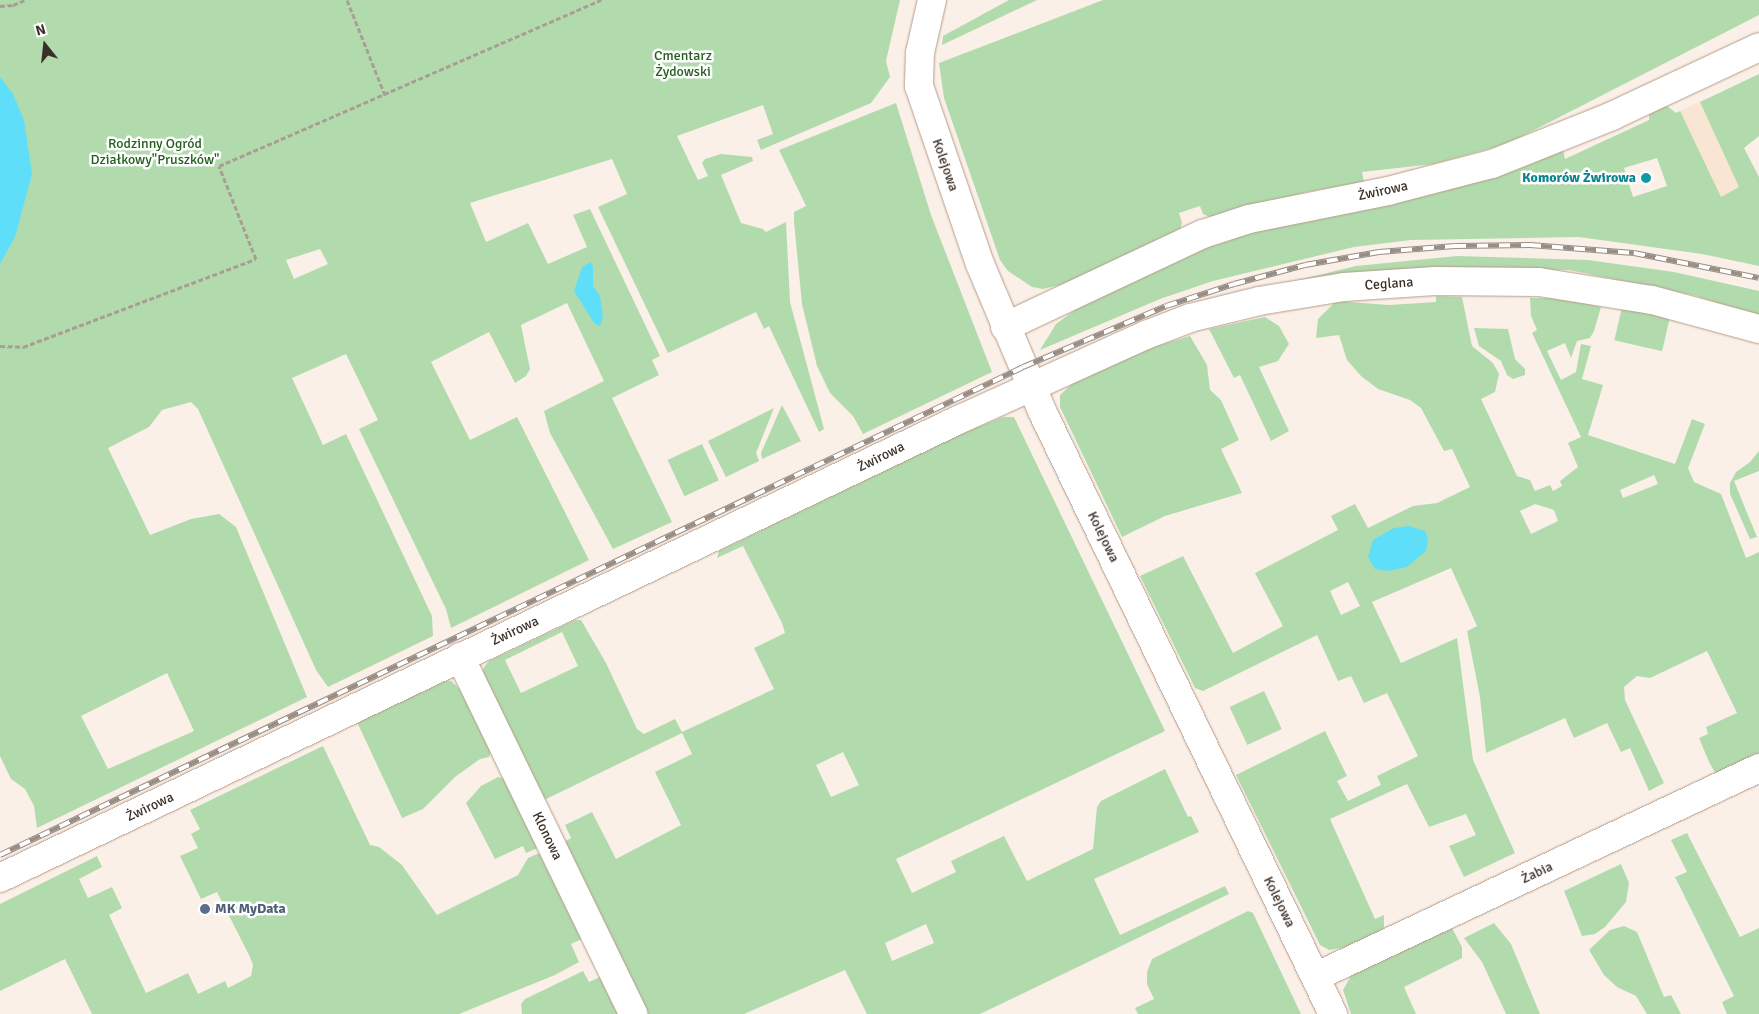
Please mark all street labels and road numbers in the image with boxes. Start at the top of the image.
street label: Kolejowa [928,137,962,193]
street label: Żwirowa [1357,178,1409,204]
street label: Ceglana [1364,274,1414,294]
street label: Żwirowa [855,438,907,476]
street label: Kolejowa [1084,509,1122,565]
street label: Żwirowa [489,613,541,649]
street label: Żwirowa [124,789,176,825]
street label: Klonowa [528,809,566,863]
street label: Żabia [1518,858,1556,888]
street label: Kolejowa [1260,874,1298,930]

